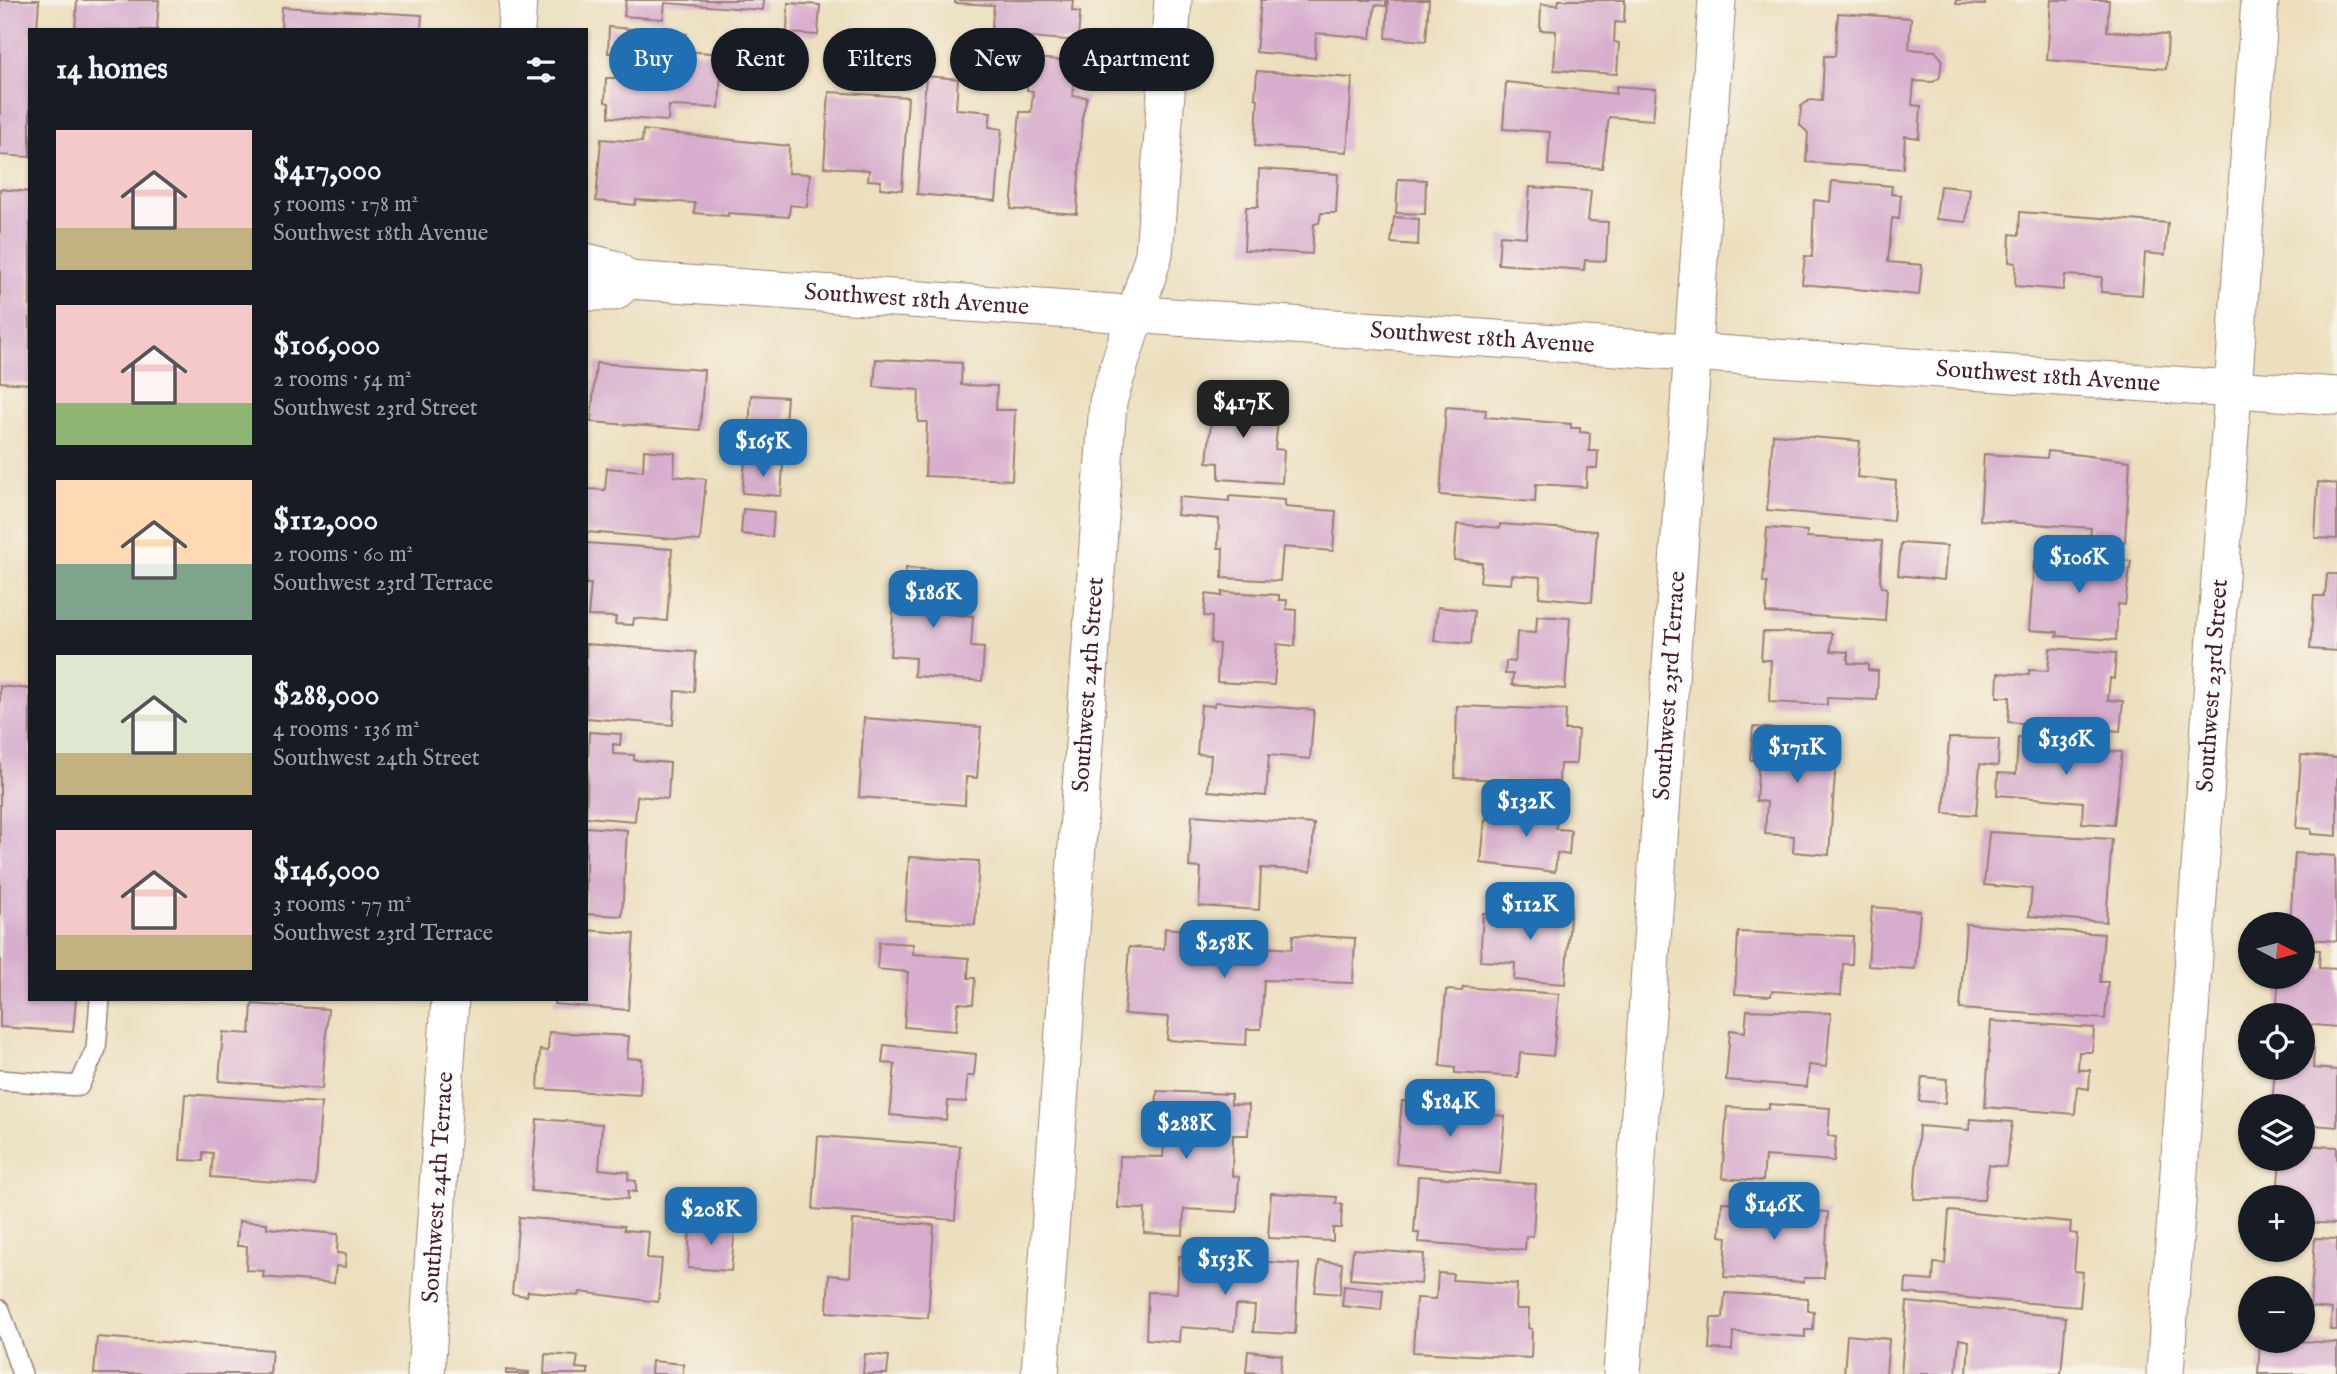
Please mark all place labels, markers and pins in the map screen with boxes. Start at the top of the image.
pin: $417K [1194,380,1292,440]
pin: $165K [714,420,812,479]
pin: $106K [2030,536,2128,595]
pin: $186K [884,570,982,630]
pin: $136K [2017,718,2115,777]
pin: $171K [1748,726,1846,785]
pin: $132K [1477,780,1575,839]
pin: $112K [1481,883,1579,942]
pin: $258K [1175,920,1273,980]
pin: $184K [1401,1080,1499,1139]
pin: $288K [1137,1102,1235,1161]
pin: $146K [1725,1182,1823,1242]
pin: $208K [662,1188,760,1247]
pin: $153K [1176,1238,1274,1297]

